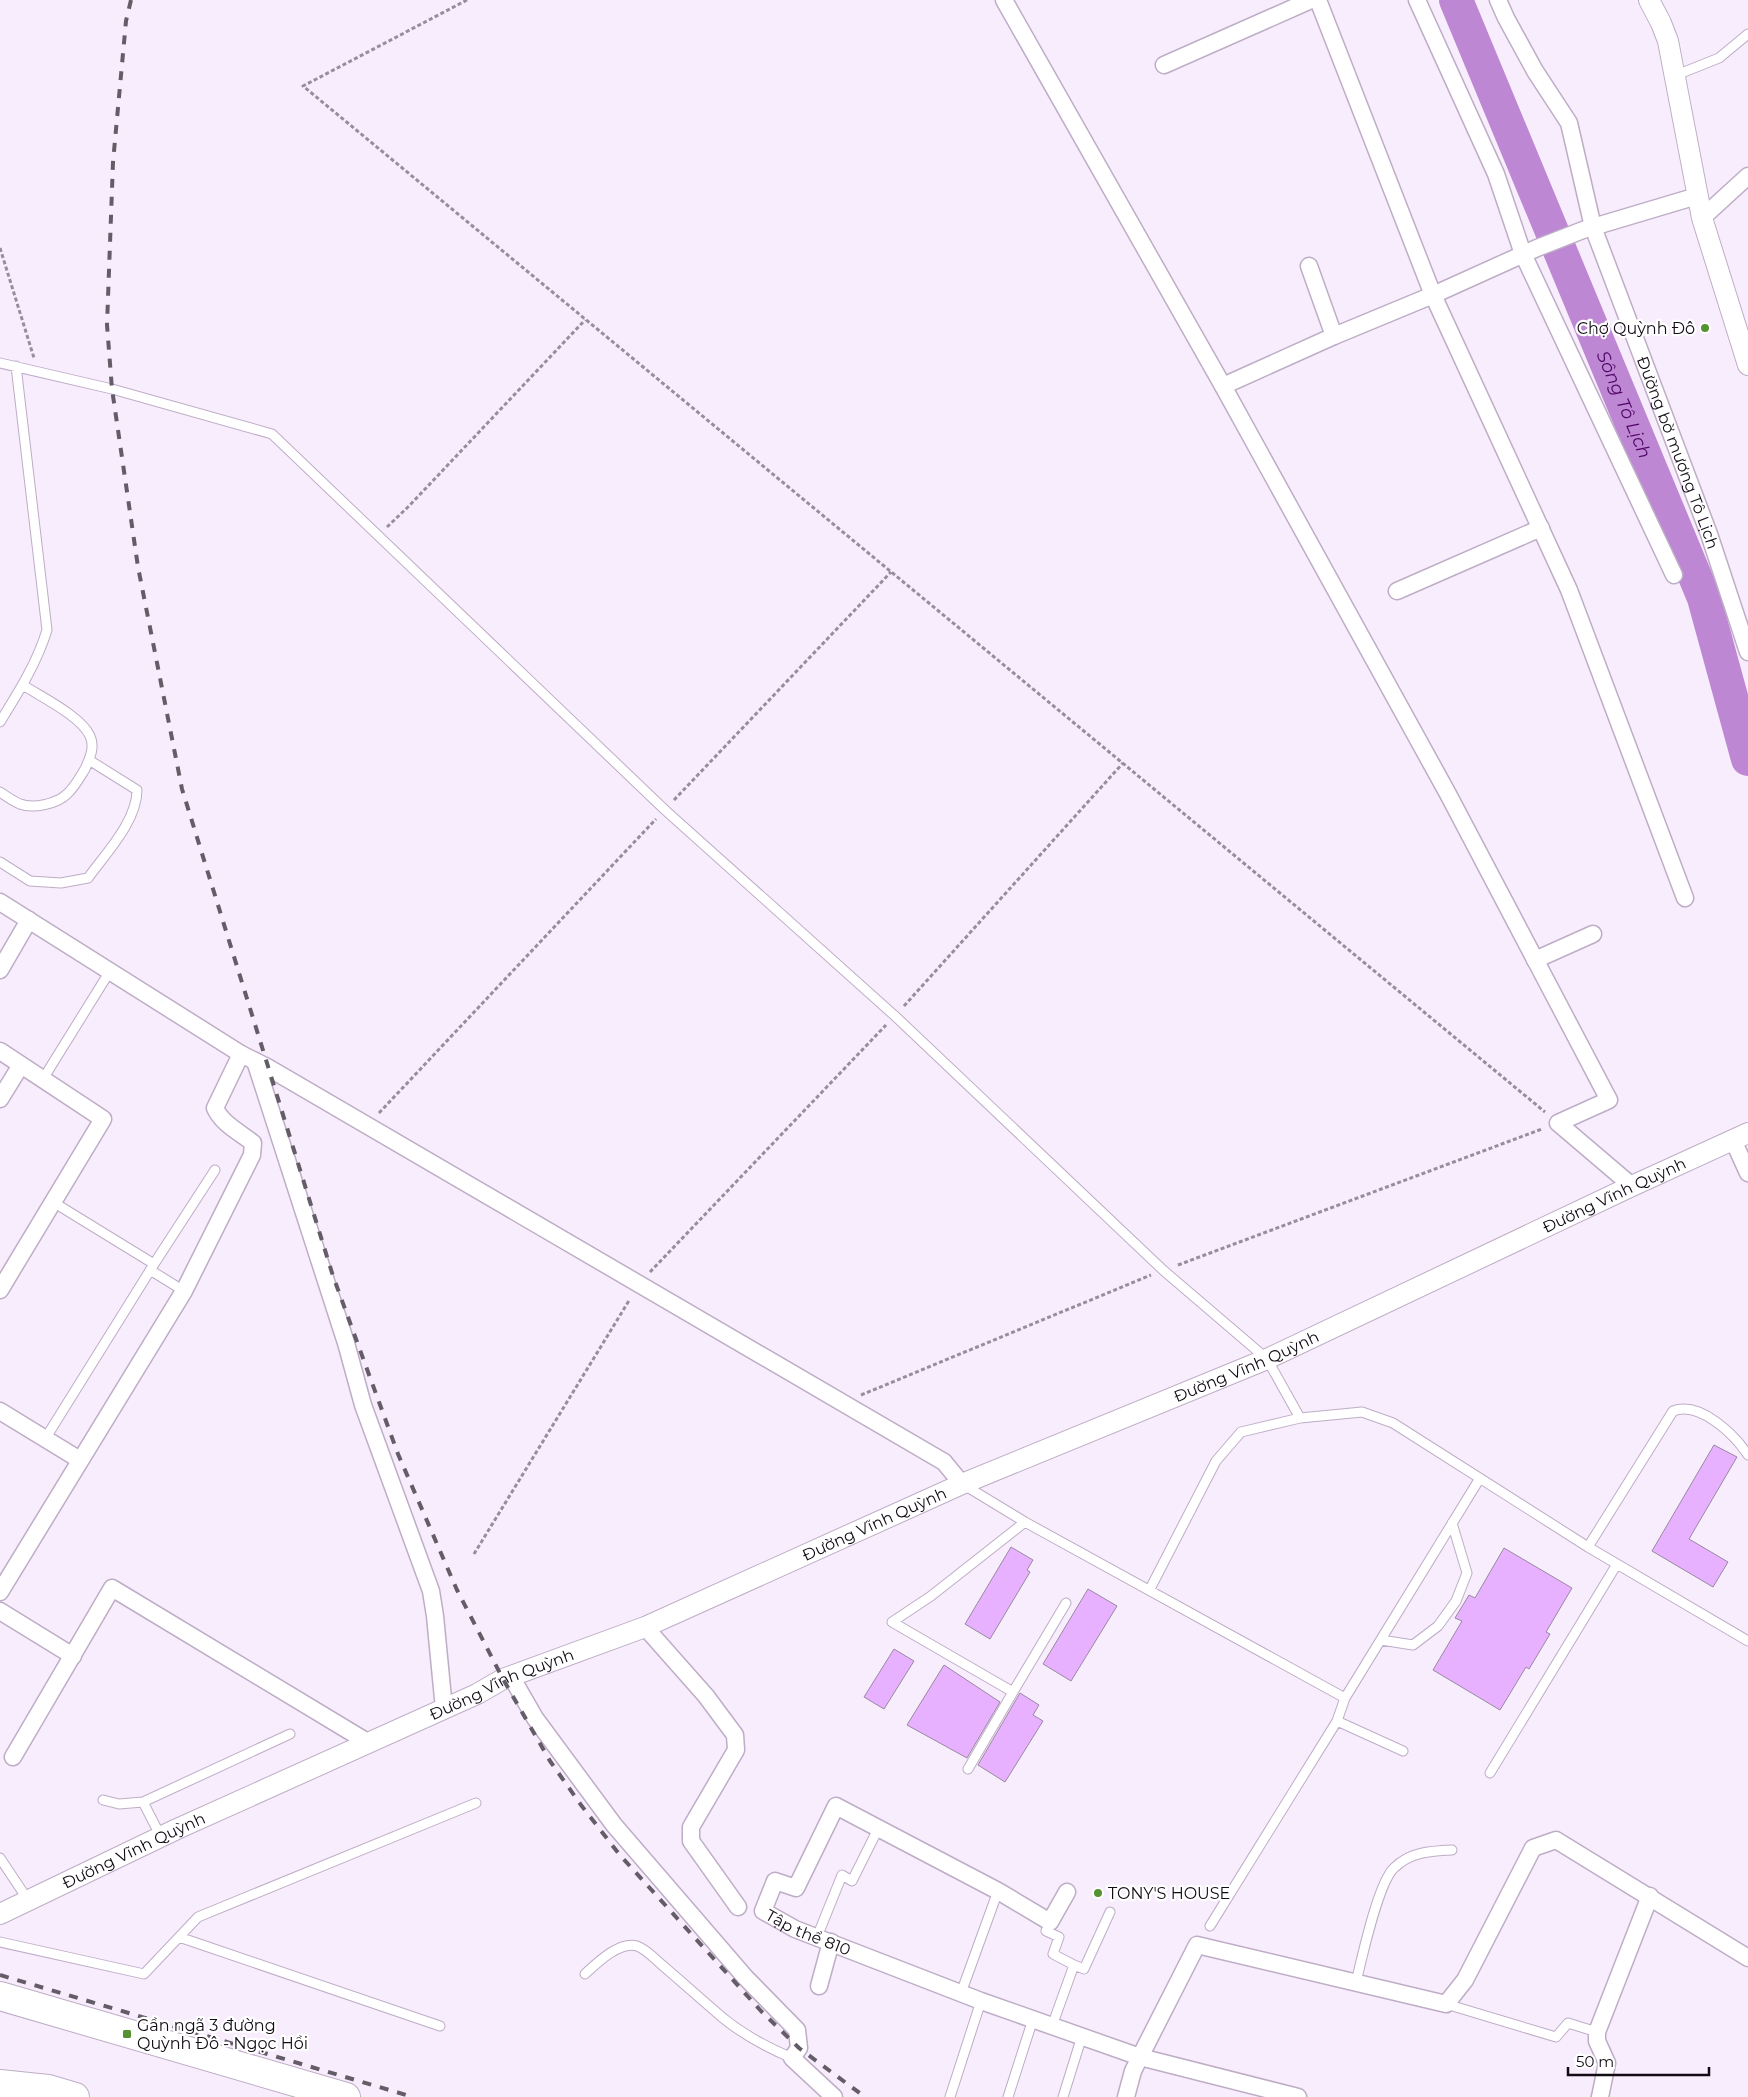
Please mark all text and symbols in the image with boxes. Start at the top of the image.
place label: Chợ Quỳnh Đô [1577,319,1695,338]
marker: Chợ Quỳnh Đô [1699,322,1711,334]
water label: Sông Tô Lịch [1592,347,1656,462]
street label: Đường bờ mương Tô Lịch [1633,354,1722,552]
street label: Đường Vĩnh Quỳnh [1540,1154,1689,1237]
street label: Đường Vĩnh Quỳnh [1171,1327,1322,1406]
street label: Đường Vĩnh Quỳnh [799,1483,949,1565]
street label: Đường Vĩnh Quỳnh [426,1645,577,1724]
street label: Đường Vĩnh Quỳnh [59,1809,208,1893]
place label: TONY'S HOUSE [1108,1884,1230,1903]
marker: TONY'S HOUSE [1092,1887,1104,1899]
street label: Tập thể 810 [762,1906,853,1960]
place label: Gần ngã 3 đường Quỳnh Đô - Ngọc Hồi [137,2016,308,2053]
marker: Gần ngã 3 đường Quỳnh Đô - Ngọc Hồi [121,2028,133,2040]
scale bar [1568,2044,1709,2076]
text: 50 m [1576,2052,1614,2071]

